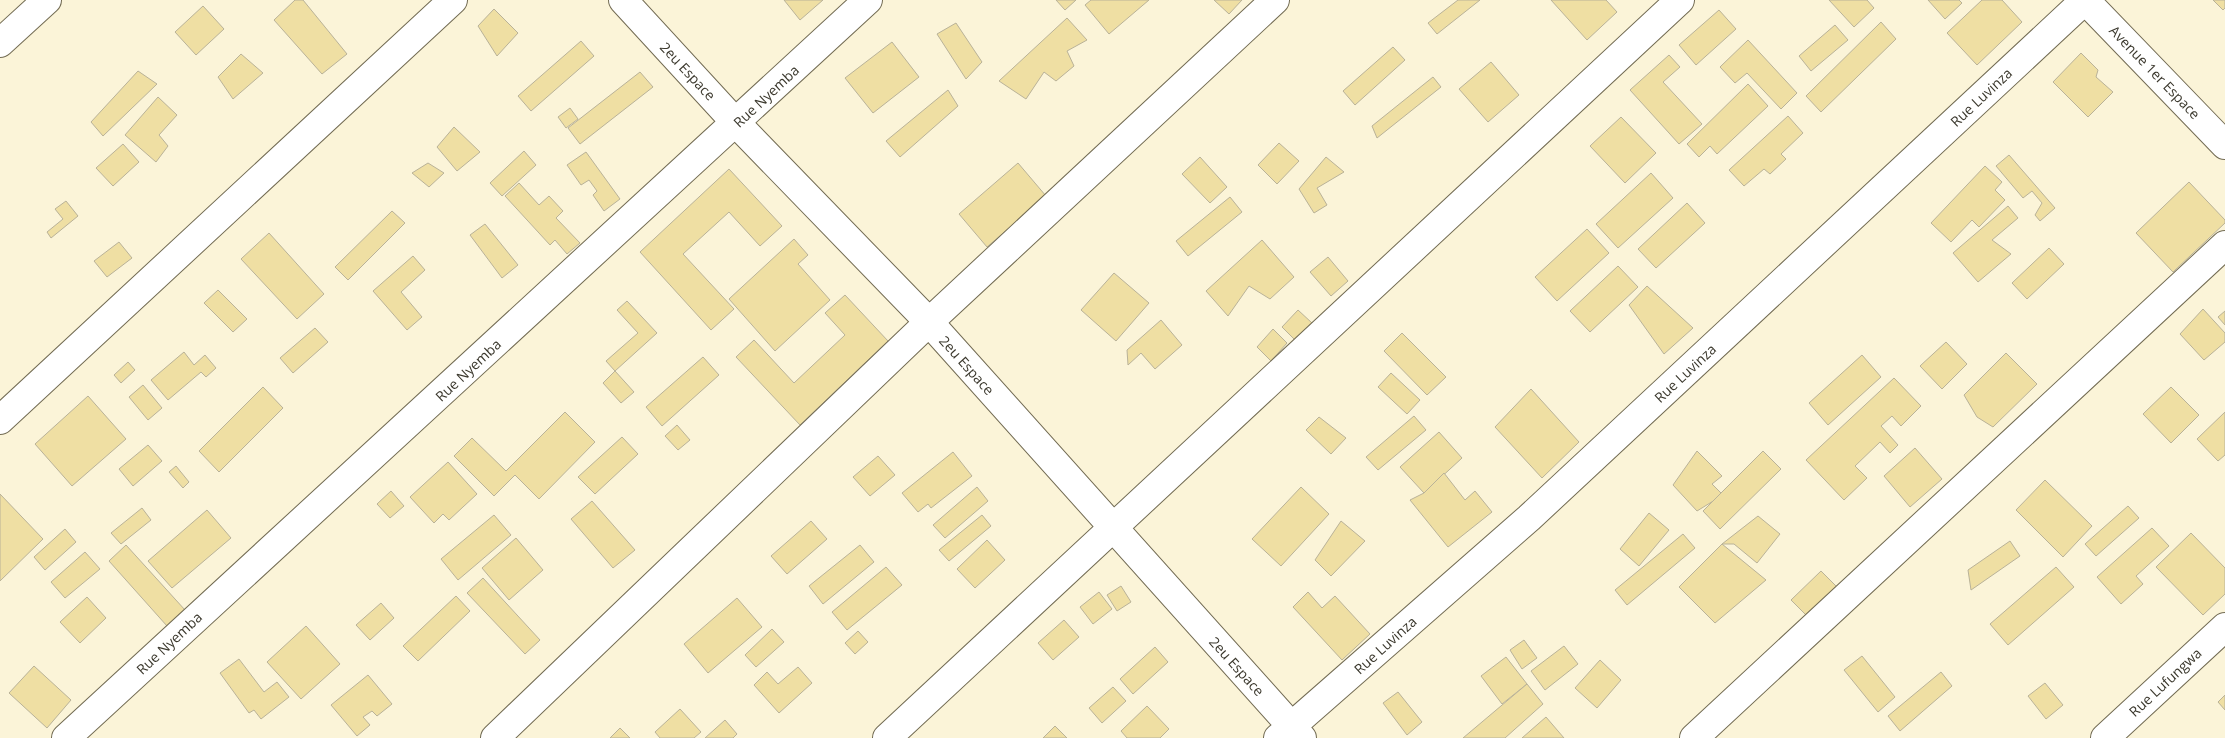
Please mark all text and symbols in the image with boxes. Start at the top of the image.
street label: Avenue 1er Espace [2105,21,2205,123]
street label: 2eu Espace [656,38,720,104]
street label: Rue Nyemba [729,61,803,131]
street label: Rue Luvinza [1946,63,2016,131]
street label: 2eu Espace [935,331,999,399]
street label: Rue Nyemba [431,335,505,405]
street label: Rue Luvinza [1650,339,1720,407]
street label: Rue Nyemba [132,608,206,678]
street label: Rue Luvinza [1350,612,1420,678]
street label: 2eu Espace [1205,632,1269,700]
street label: Rue Lufungwa [2125,643,2205,721]

